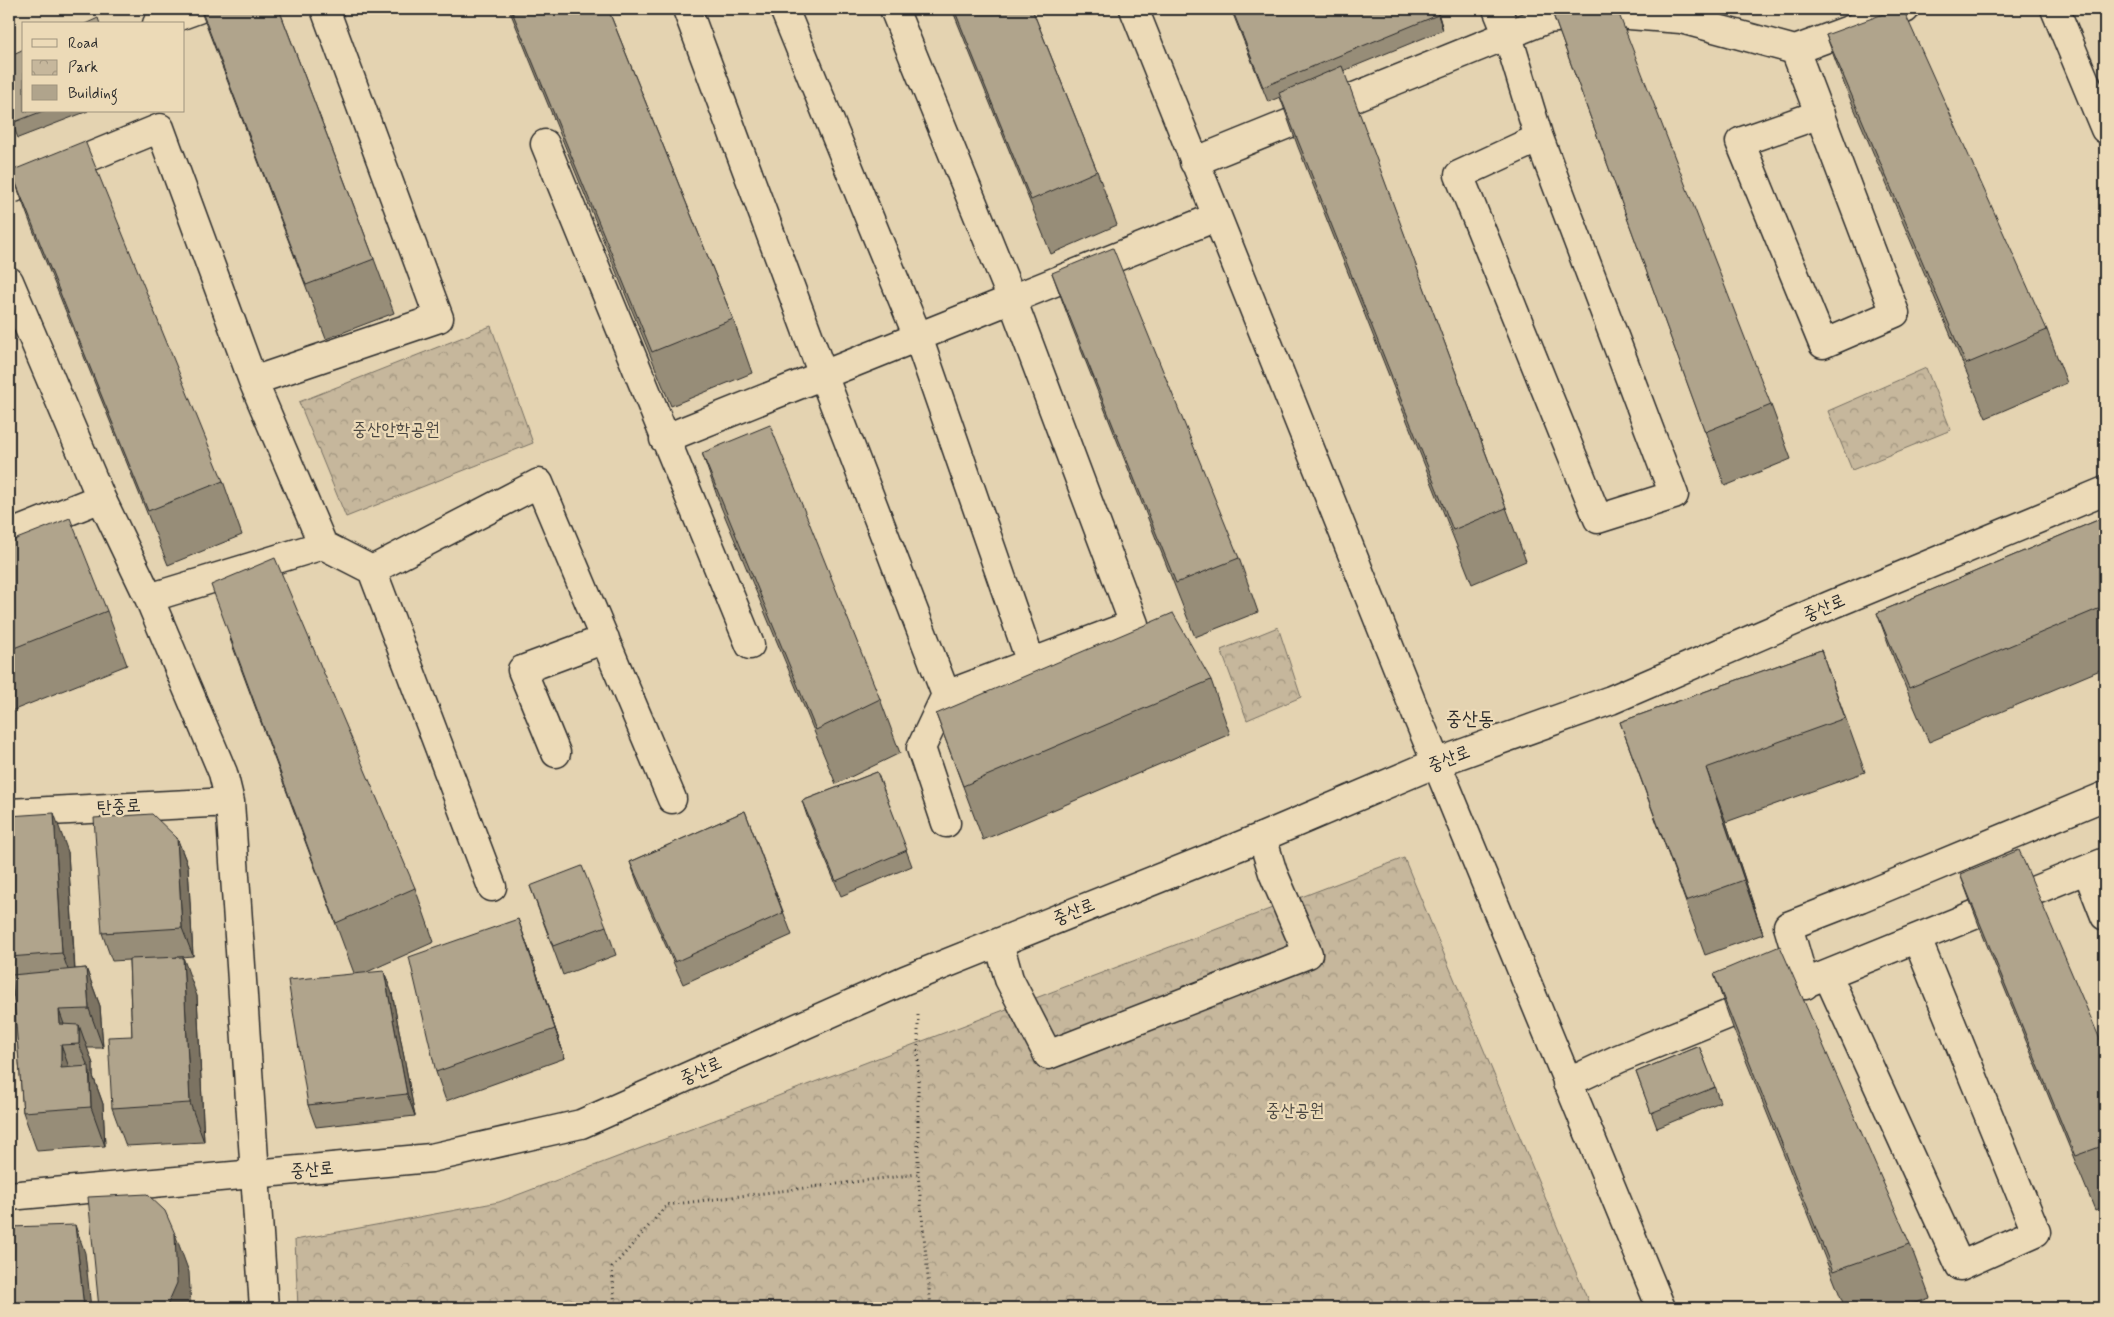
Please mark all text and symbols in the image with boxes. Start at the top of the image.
legend [22,22,185,112]
text: Road [68,34,98,54]
text: Park [68,58,98,78]
text: Building [68,84,118,105]
park label: 중산안학공원 [353,418,439,442]
street label: 중산로 [1799,588,1849,628]
district label: 중산동 [1446,706,1494,733]
street label: 중산로 [1424,740,1474,778]
street label: 탄중로 [97,794,141,820]
street label: 중산로 [1049,893,1099,931]
street label: 중산로 [676,1051,726,1091]
park label: 중산공원 [1266,1099,1324,1123]
street label: 중산로 [289,1156,335,1184]

